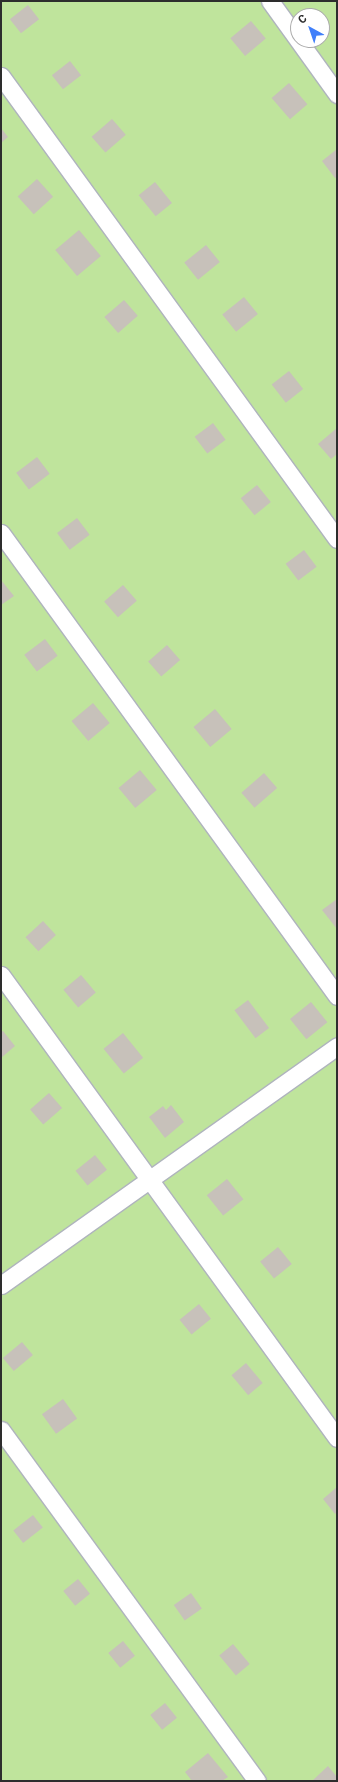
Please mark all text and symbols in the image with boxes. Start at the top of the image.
north arrow [290,8,330,48]
text: С [296,12,310,26]

